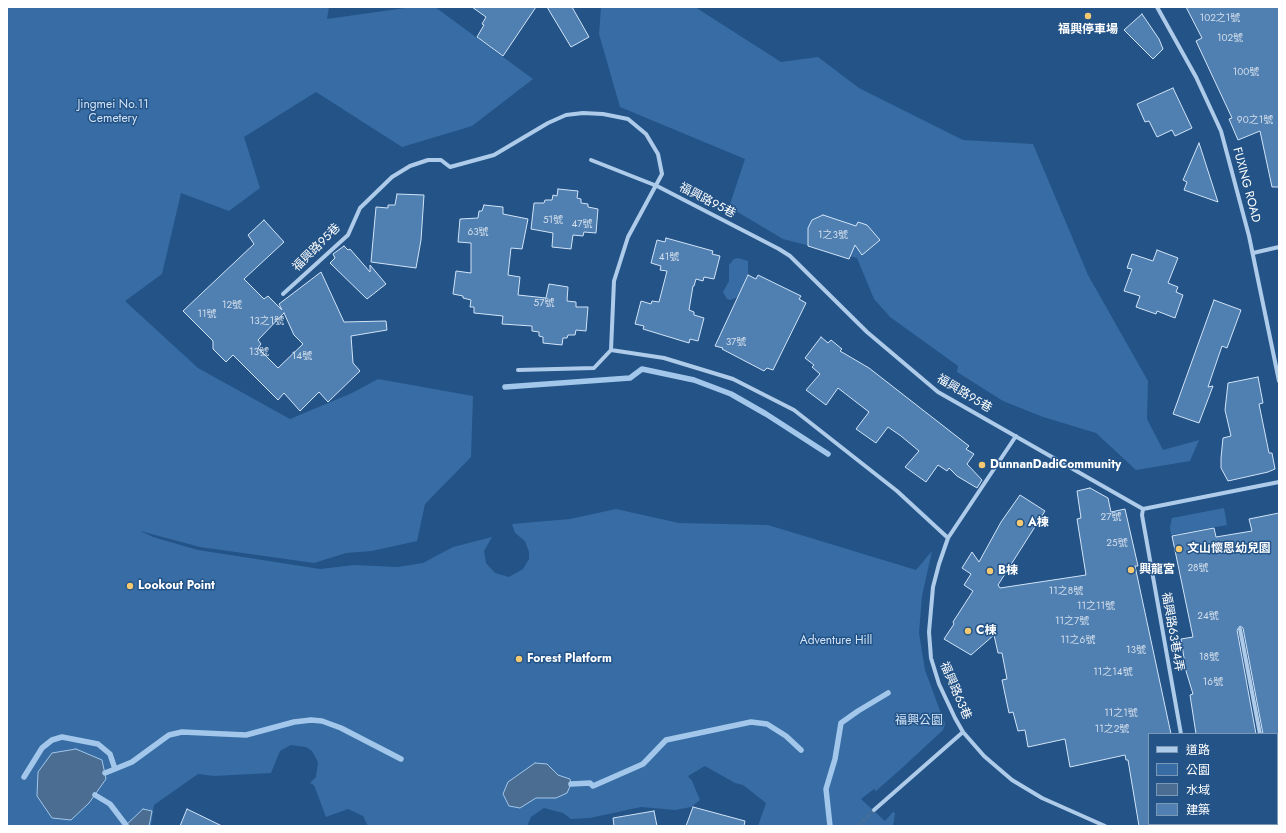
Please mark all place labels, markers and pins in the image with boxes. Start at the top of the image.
marker: 福興停車場 [1083,11,1093,21]
place label: 福興停車場 [1058,23,1118,37]
place label: DunnanDadiCommunity [990,458,1121,472]
marker: DunnanDadiCommunity [977,460,987,470]
place label: A棟 [1028,516,1049,530]
marker: A棟 [1015,518,1025,528]
place label: 文山懷恩幼兒園 [1187,542,1271,556]
marker: 文山懷恩幼兒園 [1174,544,1184,554]
place label: 興龍宮 [1139,563,1175,577]
place label: B棟 [998,564,1018,578]
marker: 興龍宮 [1126,565,1136,575]
marker: B棟 [985,566,995,576]
place label: Lookout Point [138,579,215,593]
marker: Lookout Point [125,581,135,591]
place label: C棟 [976,624,996,638]
marker: C棟 [963,626,973,636]
place label: Forest Platform [527,652,612,666]
marker: Forest Platform [514,654,524,664]

